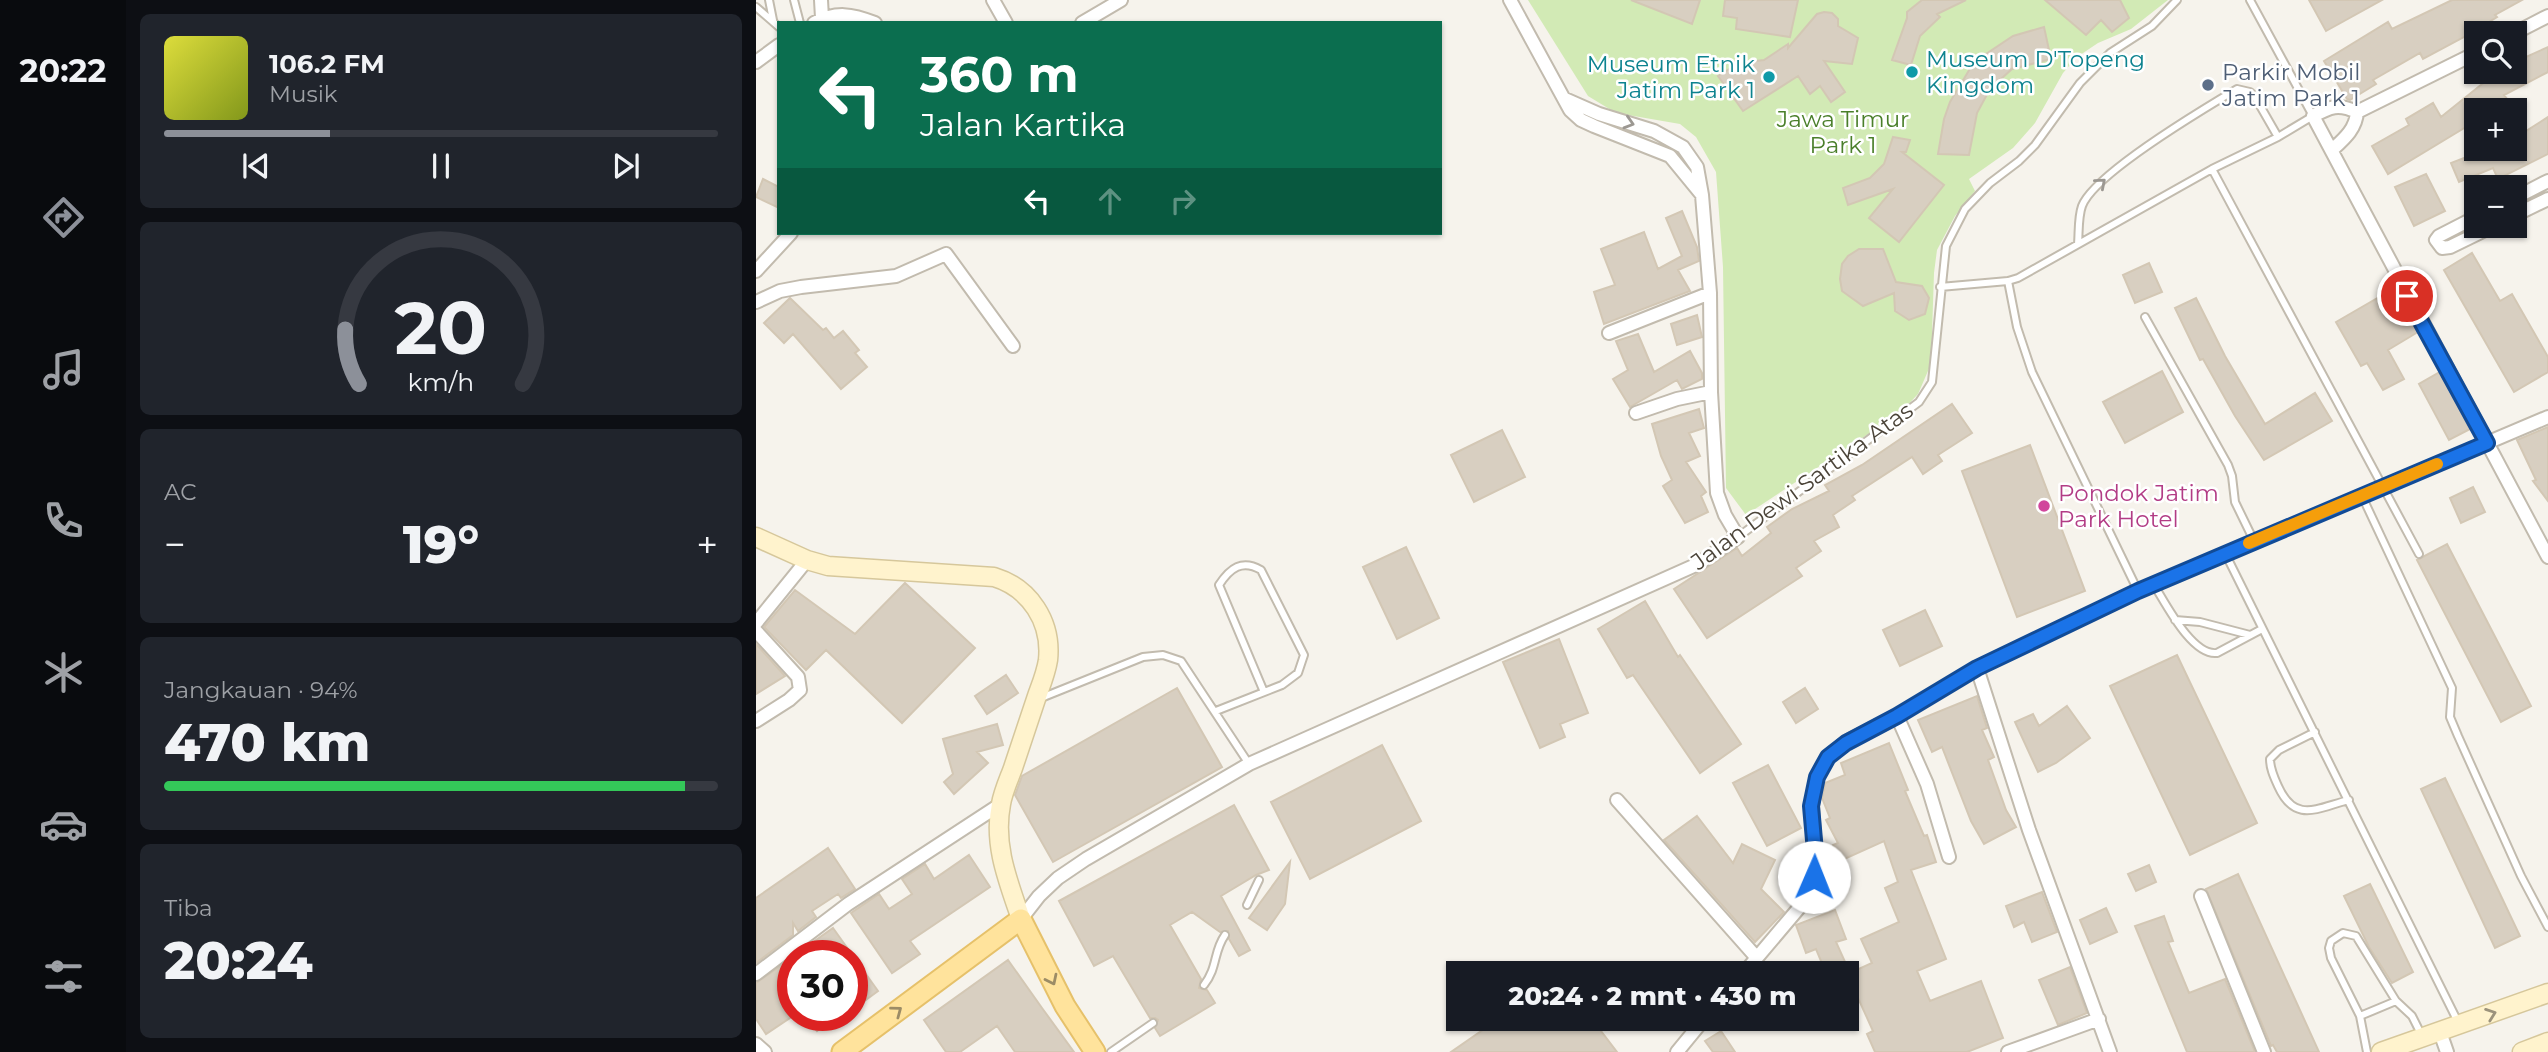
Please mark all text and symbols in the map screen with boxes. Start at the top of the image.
map controls [2464,21,2527,238]
button: search [2464,21,2527,84]
text: 360 m [920,45,1079,104]
place label: Museum D'Topeng Kingdom [1926,45,2145,99]
text: 106.2 FM [269,48,385,80]
icon: left [805,49,896,140]
place label: Museum Etnik Jatim Park 1 [1587,50,1755,104]
text: 20:22 [20,51,106,90]
place label: Parkir Mobil Jatim Park 1 [2221,58,2360,112]
marker: Museum D'Topeng Kingdom [1904,64,1920,80]
marker: Museum Etnik Jatim Park 1 [1761,69,1777,85]
marker: Parkir Mobil Jatim Park 1 [2200,77,2216,93]
text: Musik [269,80,338,108]
button: + [2464,98,2527,161]
text: Jalan Kartika [920,105,1126,144]
park label: Jawa Timur Park 1 [1776,105,1909,159]
one-way arrow [1622,114,1634,129]
icon: previous [237,147,275,185]
icon: pause [422,147,460,185]
icon: next [607,147,645,185]
button: − [2464,175,2527,238]
one-way arrow [2093,179,2106,191]
icon: left [1018,182,1056,220]
icon: ahead [1091,182,1129,220]
icon: right [1164,182,1202,220]
icon: directions [39,193,88,242]
pin [2377,266,2437,326]
icon: arrive [2388,277,2426,315]
text: 20 [395,285,487,373]
icon: music [39,345,88,394]
text: km/h [408,367,474,397]
street label: Jalan Dewi Sartika Atas [1685,396,1918,577]
text: AC [164,478,197,506]
place label: Pondok Jatim Park Hotel [2058,479,2219,533]
icon: phone [39,496,88,545]
marker: Pondok Jatim Park Hotel [2036,498,2052,514]
text: 19° [403,513,479,576]
text: − [164,521,186,568]
text: + [696,521,718,568]
icon: climate [39,648,88,697]
text: Jangkauan · 94% [164,676,358,704]
text: 470 km [164,711,370,774]
icon: car [39,800,88,849]
position arrow [1777,840,1851,914]
text: Tiba [164,894,212,922]
text: 20:24 [164,929,313,992]
speed limit sign: 30 [777,940,868,1031]
icon: filters [39,952,88,1001]
one-way arrow [1043,973,1057,985]
text: 20:24 · 2 mnt · 430 m [1509,980,1796,1012]
one-way arrow [889,1007,902,1020]
one-way arrow [2485,1008,2497,1022]

